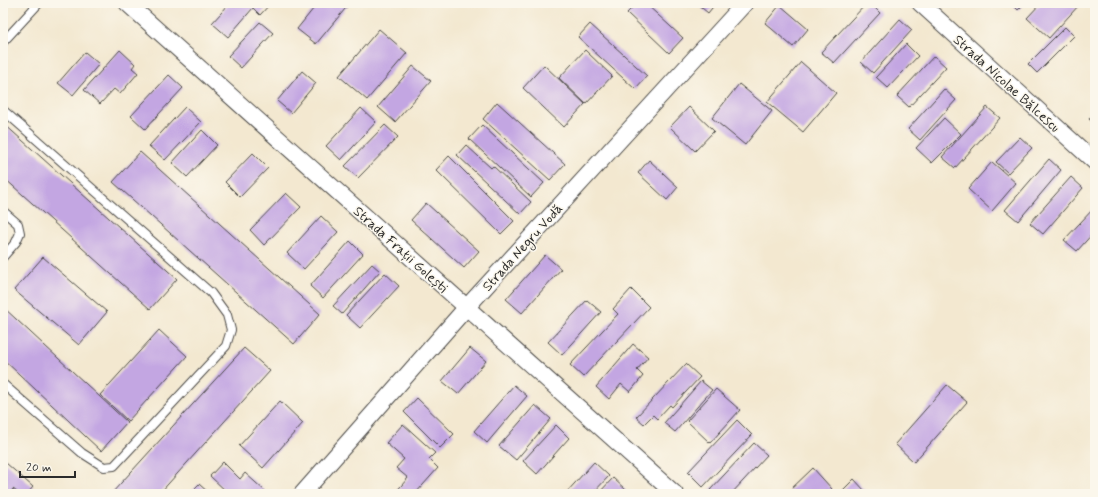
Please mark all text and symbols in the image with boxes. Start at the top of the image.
street label: Strada Nicolae Bălcescu [949,31,1064,137]
street label: Strada Negru Vodă [479,200,568,296]
street label: Strada Frații Golești [349,202,451,297]
scale bar [20,453,75,479]
text: 20 m [26,460,52,476]

